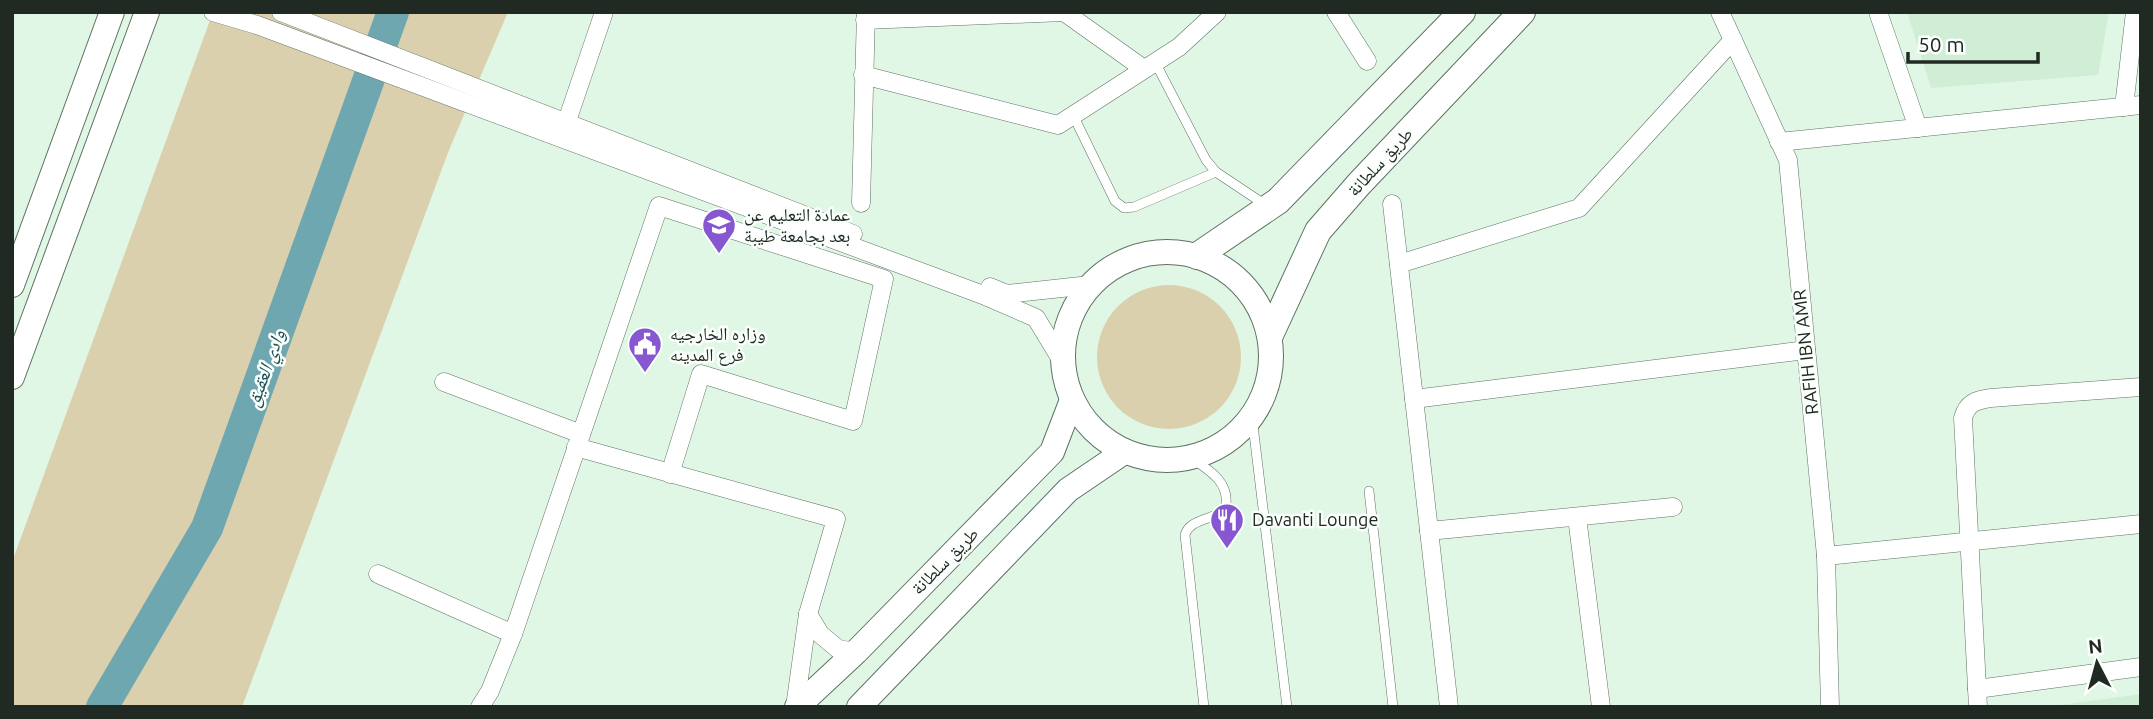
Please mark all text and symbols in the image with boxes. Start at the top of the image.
scale bar [1908,21,2038,65]
text: 50 m [1918,32,1965,56]
street label: طريق سلطانة [1343,123,1417,201]
place label: عمادة التعليم عن بعد بجامعة طيبة [744,204,850,247]
school or university icon: عمادة التعليم عن بعد بجامعة طيبة [700,206,738,255]
street label: RAFIH IBN AMR [1788,289,1822,416]
place label: وزاره الخارجيه فرع المدينه [670,323,766,366]
public building icon: وزاره الخارجيه فرع المدينه [626,325,664,374]
water label: وادي العقيق [241,326,294,411]
restaurant icon: Davanti Lounge [1208,501,1246,550]
place label: Davanti Lounge [1252,509,1378,529]
street label: طريق سلطانة [907,523,983,599]
north arrow [2062,628,2132,698]
text: N [2087,634,2103,658]

